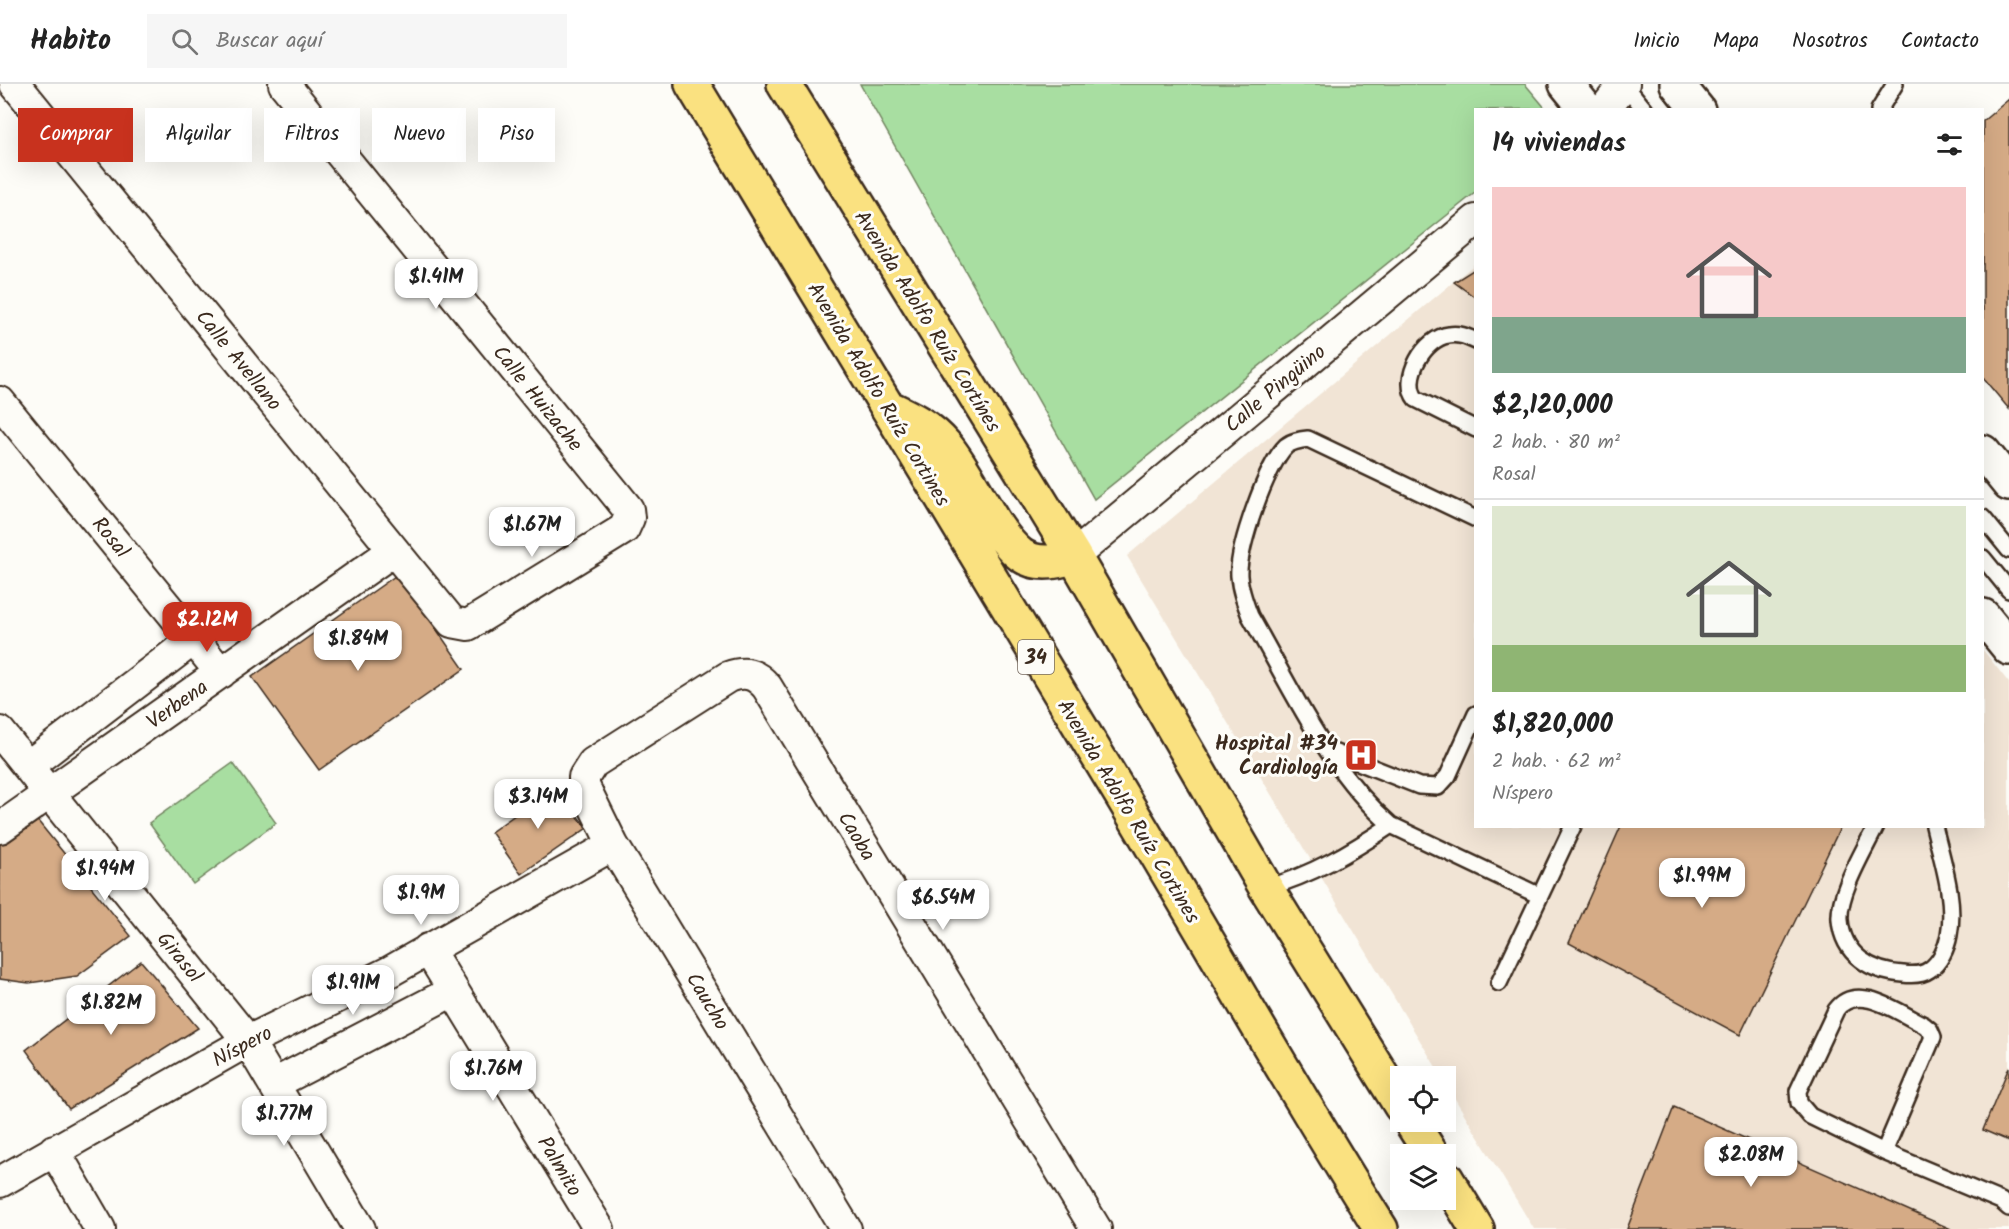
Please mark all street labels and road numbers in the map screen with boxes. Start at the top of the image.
street label: Avenida Adolfo Ruíz Cortínes [845,204,1009,439]
street label: Avenida Adolfo Ruíz Cortines [798,276,958,513]
street label: Calle Avellano [186,303,289,419]
street label: Calle Pingüino [1218,337,1334,442]
street label: Calle Huizache [483,338,591,460]
street label: Rosal [83,510,137,566]
road number: 34 [1018,640,1054,674]
street label: Verbena [140,672,216,739]
street label: Avenida Adolfo Ruíz Cortines [1048,693,1208,930]
street label: Caoba [828,806,883,868]
street label: Girasol [148,925,210,991]
street label: Caucho [676,966,737,1037]
street label: Níspero [207,1018,279,1077]
street label: Palmito [528,1130,590,1203]

